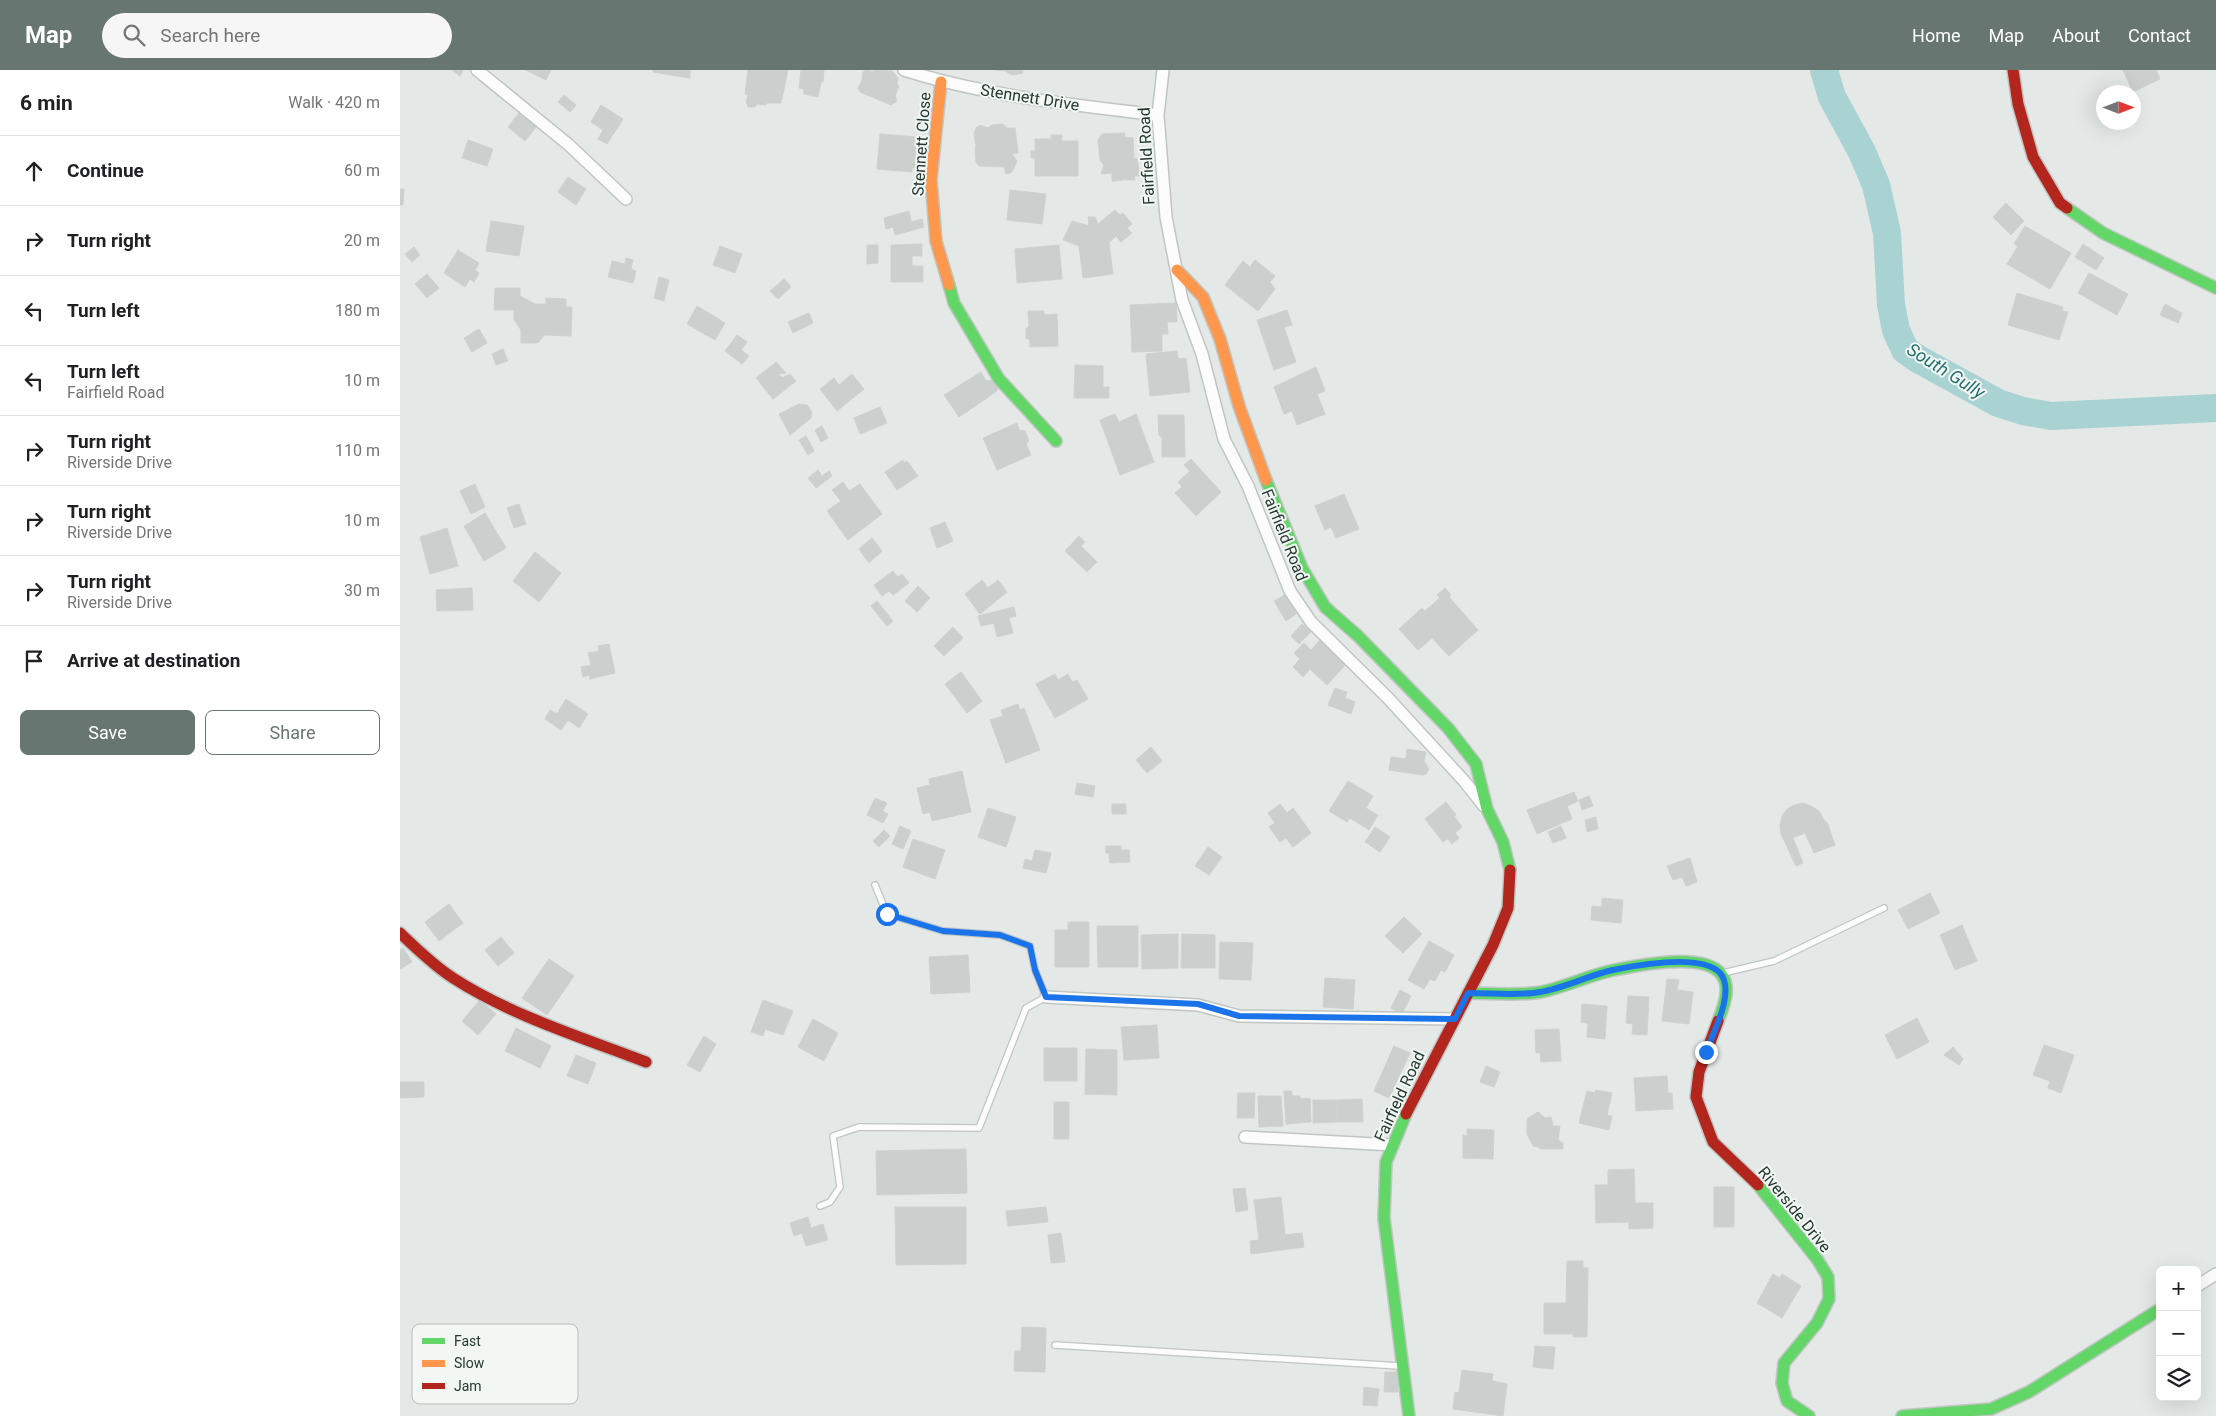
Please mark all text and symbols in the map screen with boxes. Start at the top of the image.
search box [102,13,452,58]
text: Map [25,21,72,49]
icon: search [120,21,148,49]
text: Search here [160,24,260,47]
text: Home [1912,25,1961,46]
text: Map [1989,25,2024,46]
text: About [2052,25,2100,46]
text: Contact [2128,25,2191,46]
street label: Stennett Drive [979,80,1081,115]
north arrow [2096,85,2141,130]
text: 6 min [20,91,73,115]
street label: Stennett Close [908,92,935,197]
text: Walk · 420 m [288,93,380,112]
street label: Fairfield Road [1134,107,1159,205]
icon: ahead [20,157,48,185]
text: Continue [67,159,144,182]
text: 60 m [344,161,380,180]
icon: right [20,227,48,255]
text: Turn right [67,229,151,252]
text: 20 m [344,231,380,250]
icon: left [20,297,48,325]
text: Turn left [67,299,140,322]
text: 180 m [335,301,380,320]
water label: South Gully [1903,338,1990,403]
text: Turn left [67,360,140,383]
icon: left [20,367,48,395]
text: 10 m [344,371,380,390]
text: Fairfield Road [67,383,165,402]
text: Turn right [67,430,151,453]
icon: right [20,437,48,465]
text: 110 m [335,441,380,460]
text: Riverside Drive [67,453,172,472]
street label: Fairfield Road [1257,486,1312,584]
text: Turn right [67,500,151,523]
icon: right [20,507,48,535]
text: 10 m [344,511,380,530]
text: Riverside Drive [67,523,172,542]
text: Turn right [67,570,151,593]
icon: right [20,577,48,605]
text: 30 m [344,581,380,600]
text: Riverside Drive [67,593,172,612]
icon: arrive [20,647,48,675]
text: Arrive at destination [67,649,240,672]
button: Save [20,710,195,755]
button: Share [205,710,380,755]
route start [876,903,899,926]
route end [1695,1041,1718,1064]
street label: Fairfield Road [1370,1048,1429,1144]
street label: Riverside Drive [1754,1163,1835,1256]
map controls [2156,1266,2201,1401]
button: + [2156,1266,2201,1311]
button: − [2156,1311,2201,1356]
legend [412,1324,578,1404]
text: Fast [454,1333,481,1349]
text: Slow [454,1355,485,1371]
button: layers [2156,1356,2201,1401]
text: Jam [454,1378,482,1394]

